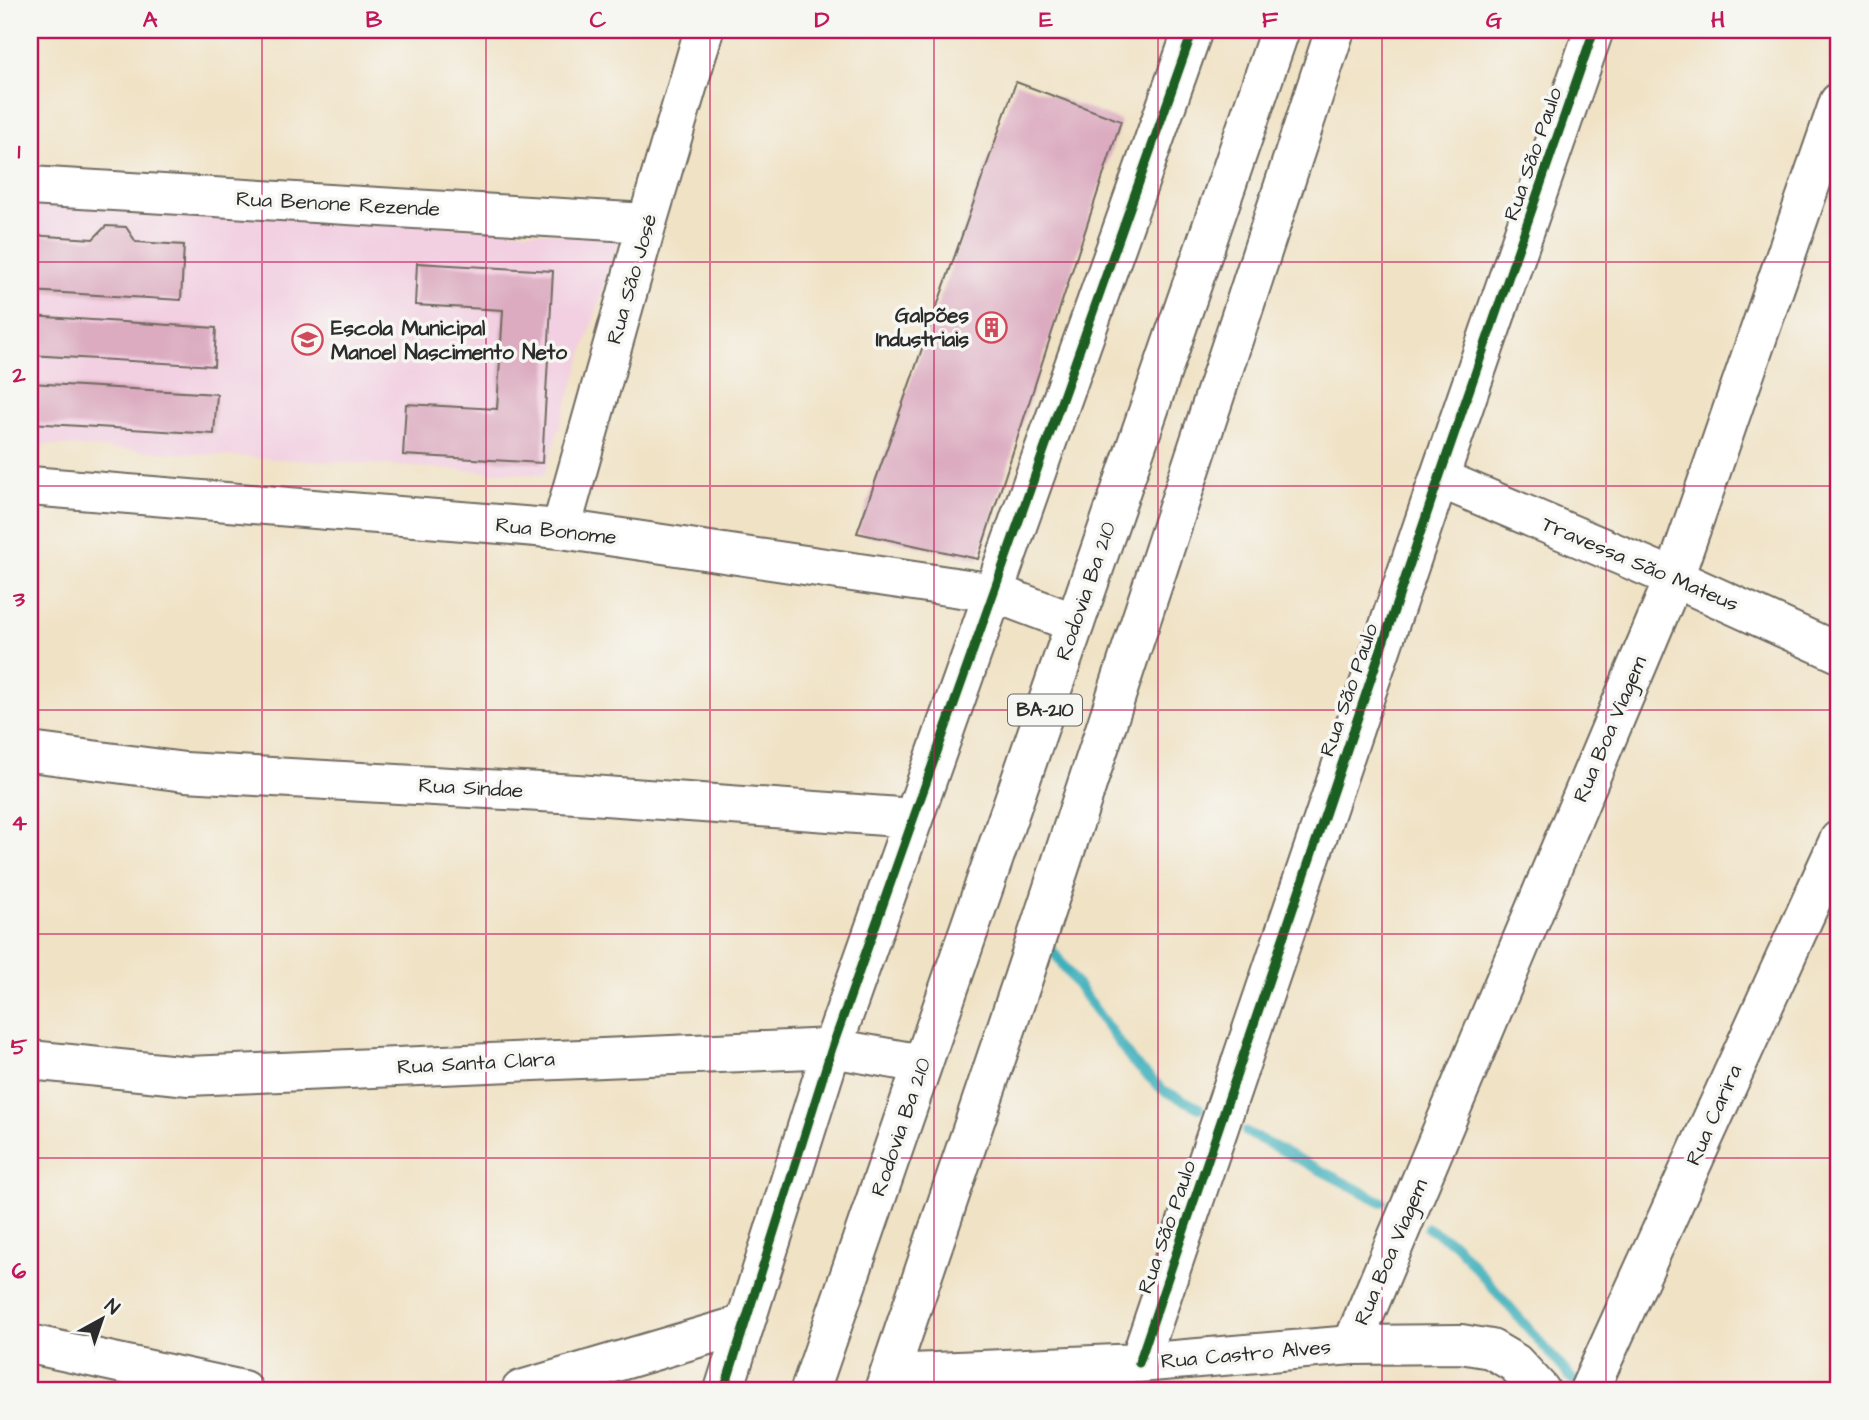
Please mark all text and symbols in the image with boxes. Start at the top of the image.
text: A [143,4,158,36]
text: B [366,4,383,36]
text: C [590,4,607,36]
text: D [815,4,830,36]
text: E [1039,4,1053,36]
text: F [1262,4,1279,36]
text: G [1486,4,1502,36]
text: H [1711,4,1725,36]
street label: Rua São Paulo [1497,83,1569,224]
text: 1 [18,135,21,167]
street label: Rua Benone Rezende [235,184,441,224]
street label: Rua São José [600,211,664,347]
place label: Galpões Industriais [876,301,969,354]
building icon: Galpões Industriais [975,310,1009,344]
place label: Escola Municipal Manoel Nascimento Neto [331,314,567,367]
school or university icon: Escola Municipal Manoel Nascimento Neto [291,323,325,357]
text: 2 [11,359,26,391]
street label: Travessa São Mateus [1537,509,1743,619]
street label: Rua Bonome [494,510,618,552]
street label: Rodovia Ba 210 [1049,518,1123,664]
text: 3 [12,583,25,615]
street label: Rua São Paulo [1313,619,1385,760]
street label: Rua Boa Viagem [1566,651,1656,807]
road number: BA-210 [1008,694,1082,726]
street label: Rua Sindae [418,771,524,805]
text: 4 [11,807,27,839]
text: 5 [11,1031,28,1063]
street label: Rua Santa Clara [396,1044,556,1082]
street label: Rodovia Ba 210 [864,1054,938,1200]
street label: Rua Carira [1679,1060,1749,1170]
street label: Rua São Paulo [1131,1156,1203,1297]
street label: Rua Boa Viagem [1347,1174,1437,1330]
text: 6 [12,1255,27,1287]
north arrow [66,1284,136,1354]
text: N [99,1293,125,1321]
street label: Rua Castro Alves [1160,1332,1332,1376]

